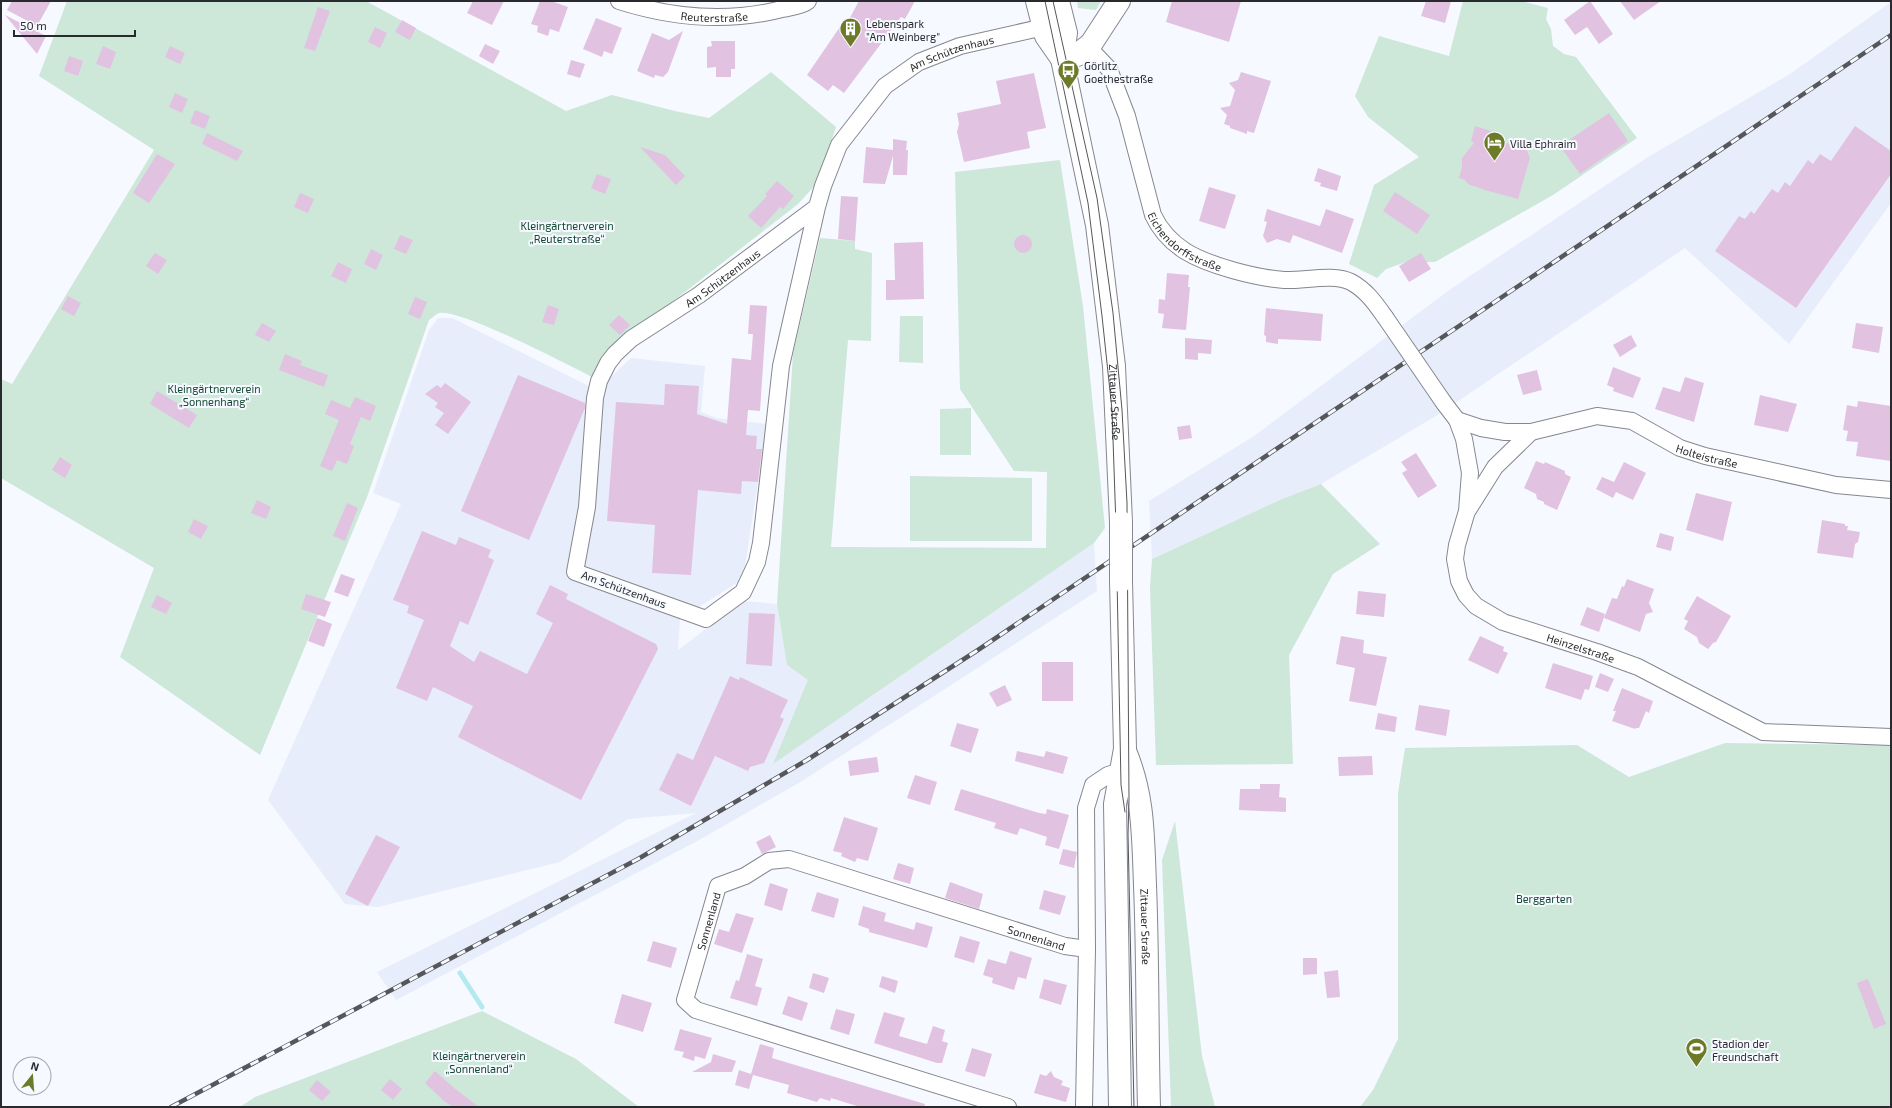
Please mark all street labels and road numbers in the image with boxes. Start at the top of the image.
street label: Reuterstraße [680,8,749,24]
street label: Am Schützenhaus [906,32,995,74]
street label: Eichendorffstraße [1146,210,1224,273]
street label: Am Schützenhaus [682,245,762,309]
street label: Zittauer Straße [1107,364,1124,441]
street label: Holteistraße [1675,441,1739,470]
street label: Am Schützenhaus [580,568,669,611]
street label: Heinzelstraße [1545,630,1617,665]
street label: Zittauer Straße [1139,888,1154,965]
street label: Sonnenland [693,890,722,951]
street label: Sonnenland [1006,922,1067,952]

